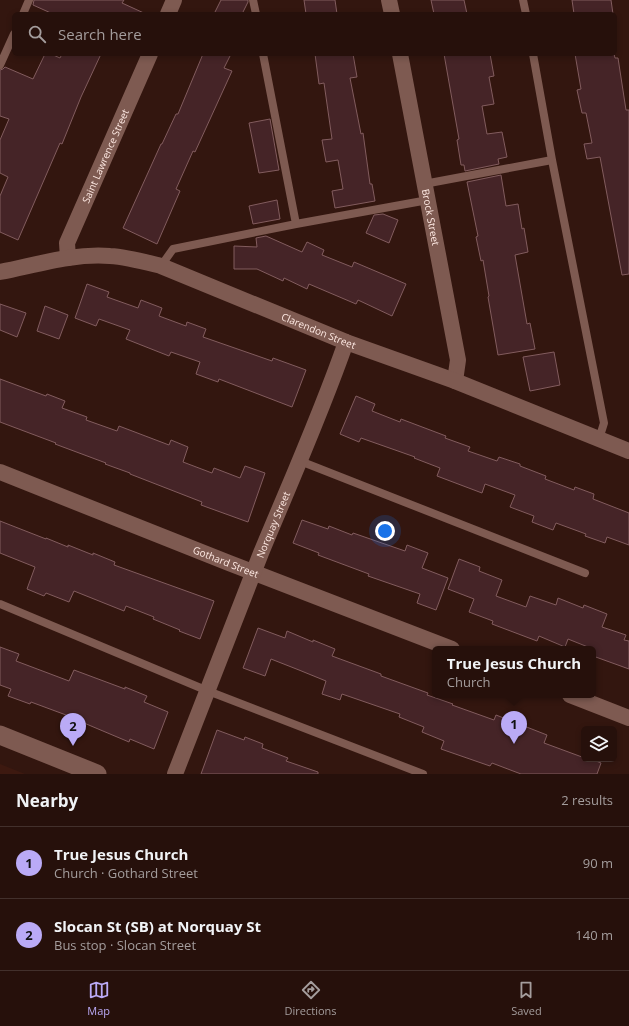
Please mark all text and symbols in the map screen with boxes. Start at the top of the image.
search box [12,12,617,56]
icon: search [26,23,48,45]
text: Search here [58,24,142,44]
street label: Saint Lawrence Street [78,106,132,205]
street label: Brock Street [419,188,443,247]
street label: Clarendon Street [279,309,358,352]
street label: Norquay Street [253,489,293,560]
your location [375,521,395,541]
street label: Gothard Street [191,542,261,581]
popup [432,646,596,698]
text: True Jesus Church [447,653,581,673]
text: Church [447,673,491,691]
pin: 1 [501,711,527,744]
pin: 2 [60,713,86,746]
map controls [581,726,617,762]
button: layers [581,726,617,762]
text: Nearby [16,789,78,812]
text: 2 results [561,791,613,809]
text: True Jesus Church [54,844,188,864]
text: 1 [25,854,33,872]
text: 90 m [583,854,613,872]
text: Church · Gothard Street [54,864,198,882]
text: Slocan St (SB) at Norquay St [54,916,261,936]
text: 2 [25,926,33,944]
text: 140 m [575,926,613,944]
text: Bus stop · Slocan Street [54,936,196,954]
tab: Map [87,979,110,1018]
tab: Directions [285,979,337,1018]
tab: Saved [511,979,542,1018]

